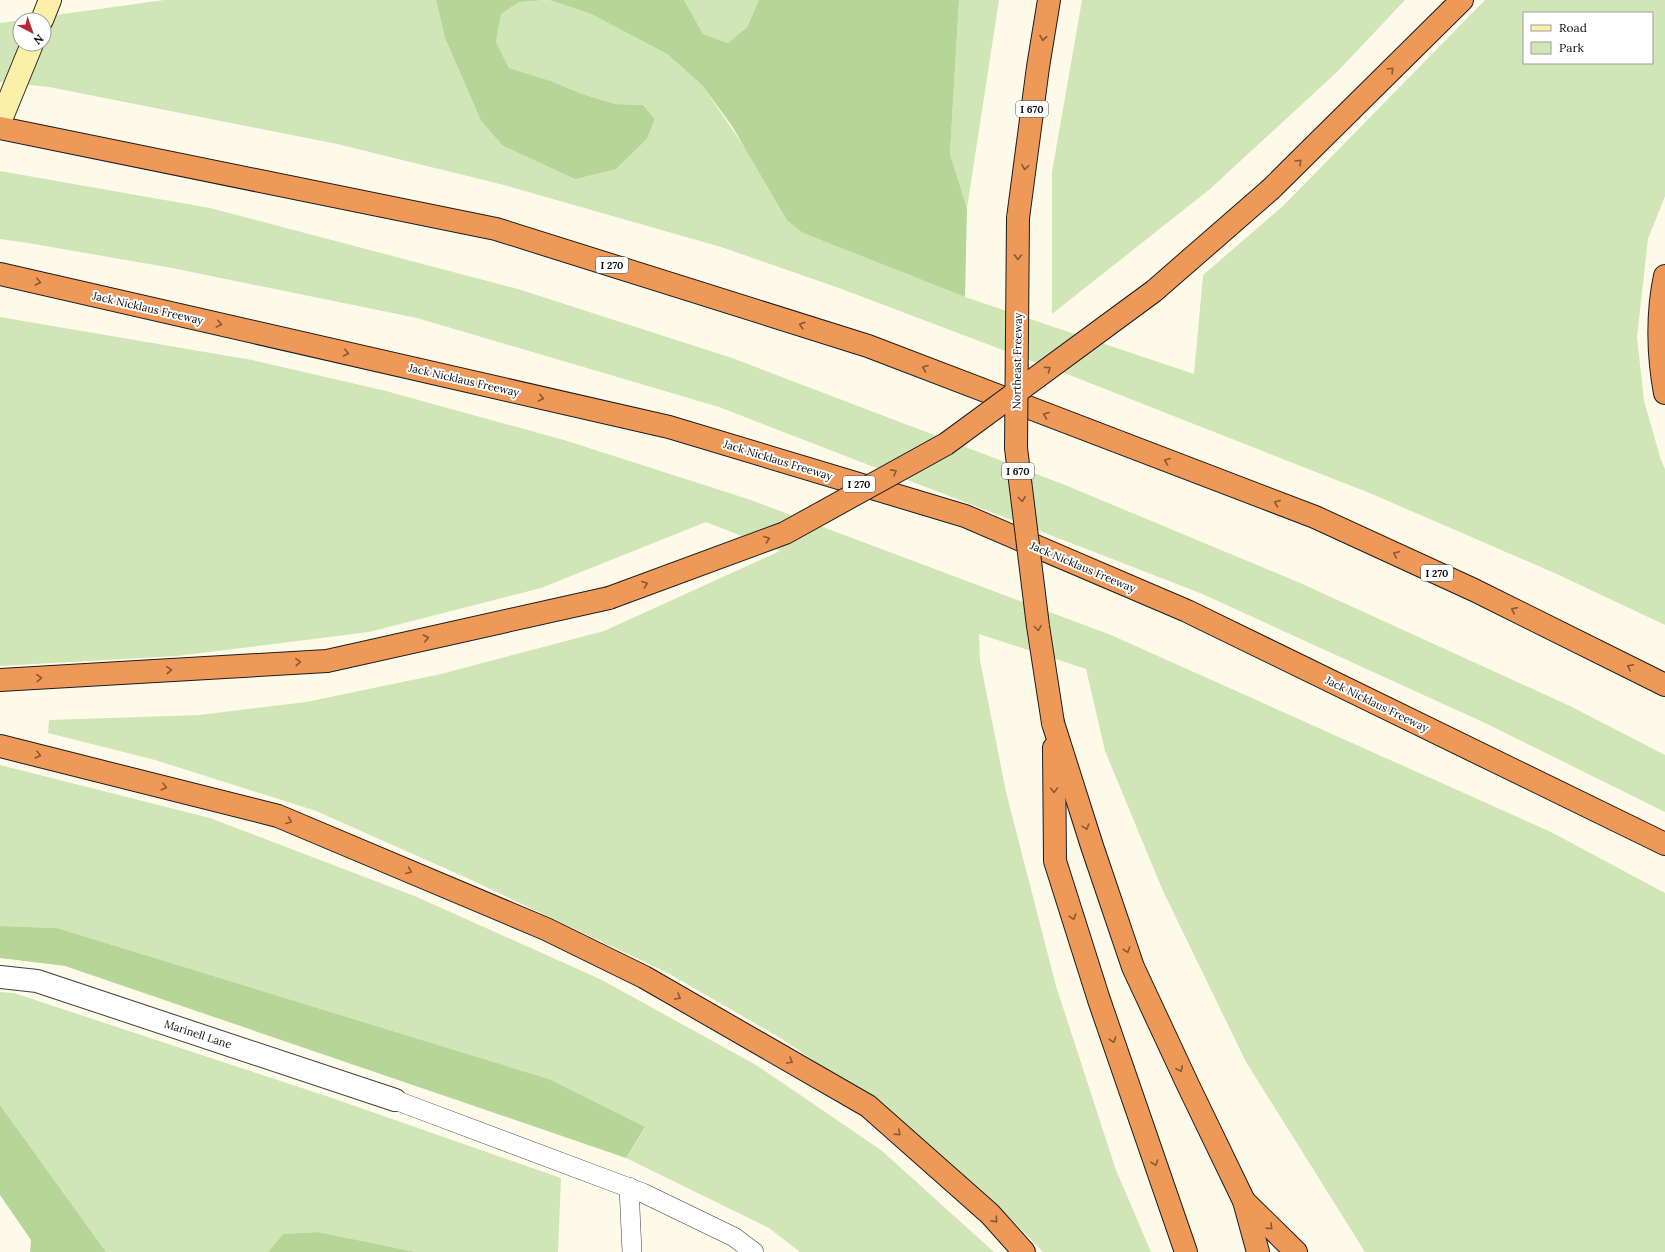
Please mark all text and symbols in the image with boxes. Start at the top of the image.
north arrow [12,12,52,52]
legend [1523,12,1653,64]
text: Road [1559,20,1587,35]
text: N [30,31,46,48]
one-way arrow [1039,35,1048,42]
text: Park [1559,40,1585,55]
one-way arrow [1386,67,1394,75]
road number: I 670 [1016,101,1048,117]
one-way arrow [1294,159,1302,167]
one-way arrow [1021,164,1030,170]
one-way arrow [1014,254,1022,260]
road number: I 270 [596,257,628,273]
one-way arrow [35,278,41,286]
street label: Jack Nicklaus Freeway [90,288,205,328]
street label: Northeast Freeway [1009,312,1025,409]
one-way arrow [215,319,222,328]
one-way arrow [799,321,806,330]
one-way arrow [343,349,349,357]
street label: Jack Nicklaus Freeway [406,360,521,400]
one-way arrow [921,364,928,372]
one-way arrow [1044,366,1051,373]
one-way arrow [538,393,544,401]
one-way arrow [1042,411,1049,419]
street label: Jack Nicklaus Freeway [721,436,834,483]
one-way arrow [1164,458,1171,466]
road number: I 670 [1002,463,1034,479]
one-way arrow [890,470,898,477]
road number: I 270 [843,476,875,492]
one-way arrow [1017,496,1026,502]
one-way arrow [1273,499,1280,507]
one-way arrow [764,536,771,544]
street label: Jack Nicklaus Freeway [1027,538,1138,596]
one-way arrow [1393,551,1400,559]
road number: I 270 [1421,565,1453,581]
one-way arrow [642,581,649,589]
one-way arrow [1510,607,1518,614]
one-way arrow [1033,625,1042,631]
one-way arrow [423,635,429,643]
one-way arrow [295,658,301,667]
one-way arrow [1627,664,1634,672]
one-way arrow [166,665,172,674]
street label: Jack Nicklaus Freeway [1322,672,1431,735]
one-way arrow [36,673,42,682]
one-way arrow [35,751,41,759]
one-way arrow [161,783,167,791]
one-way arrow [1050,787,1058,793]
one-way arrow [286,816,293,824]
one-way arrow [1081,823,1090,830]
one-way arrow [406,867,413,875]
one-way arrow [1068,913,1077,920]
one-way arrow [1122,946,1131,953]
one-way arrow [674,992,681,999]
street label: Marinell Lane [163,1017,234,1051]
one-way arrow [1108,1037,1117,1044]
one-way arrow [786,1057,793,1064]
one-way arrow [1175,1064,1183,1072]
one-way arrow [894,1128,901,1135]
one-way arrow [1151,1160,1159,1167]
one-way arrow [990,1215,997,1222]
one-way arrow [1265,1222,1273,1230]

